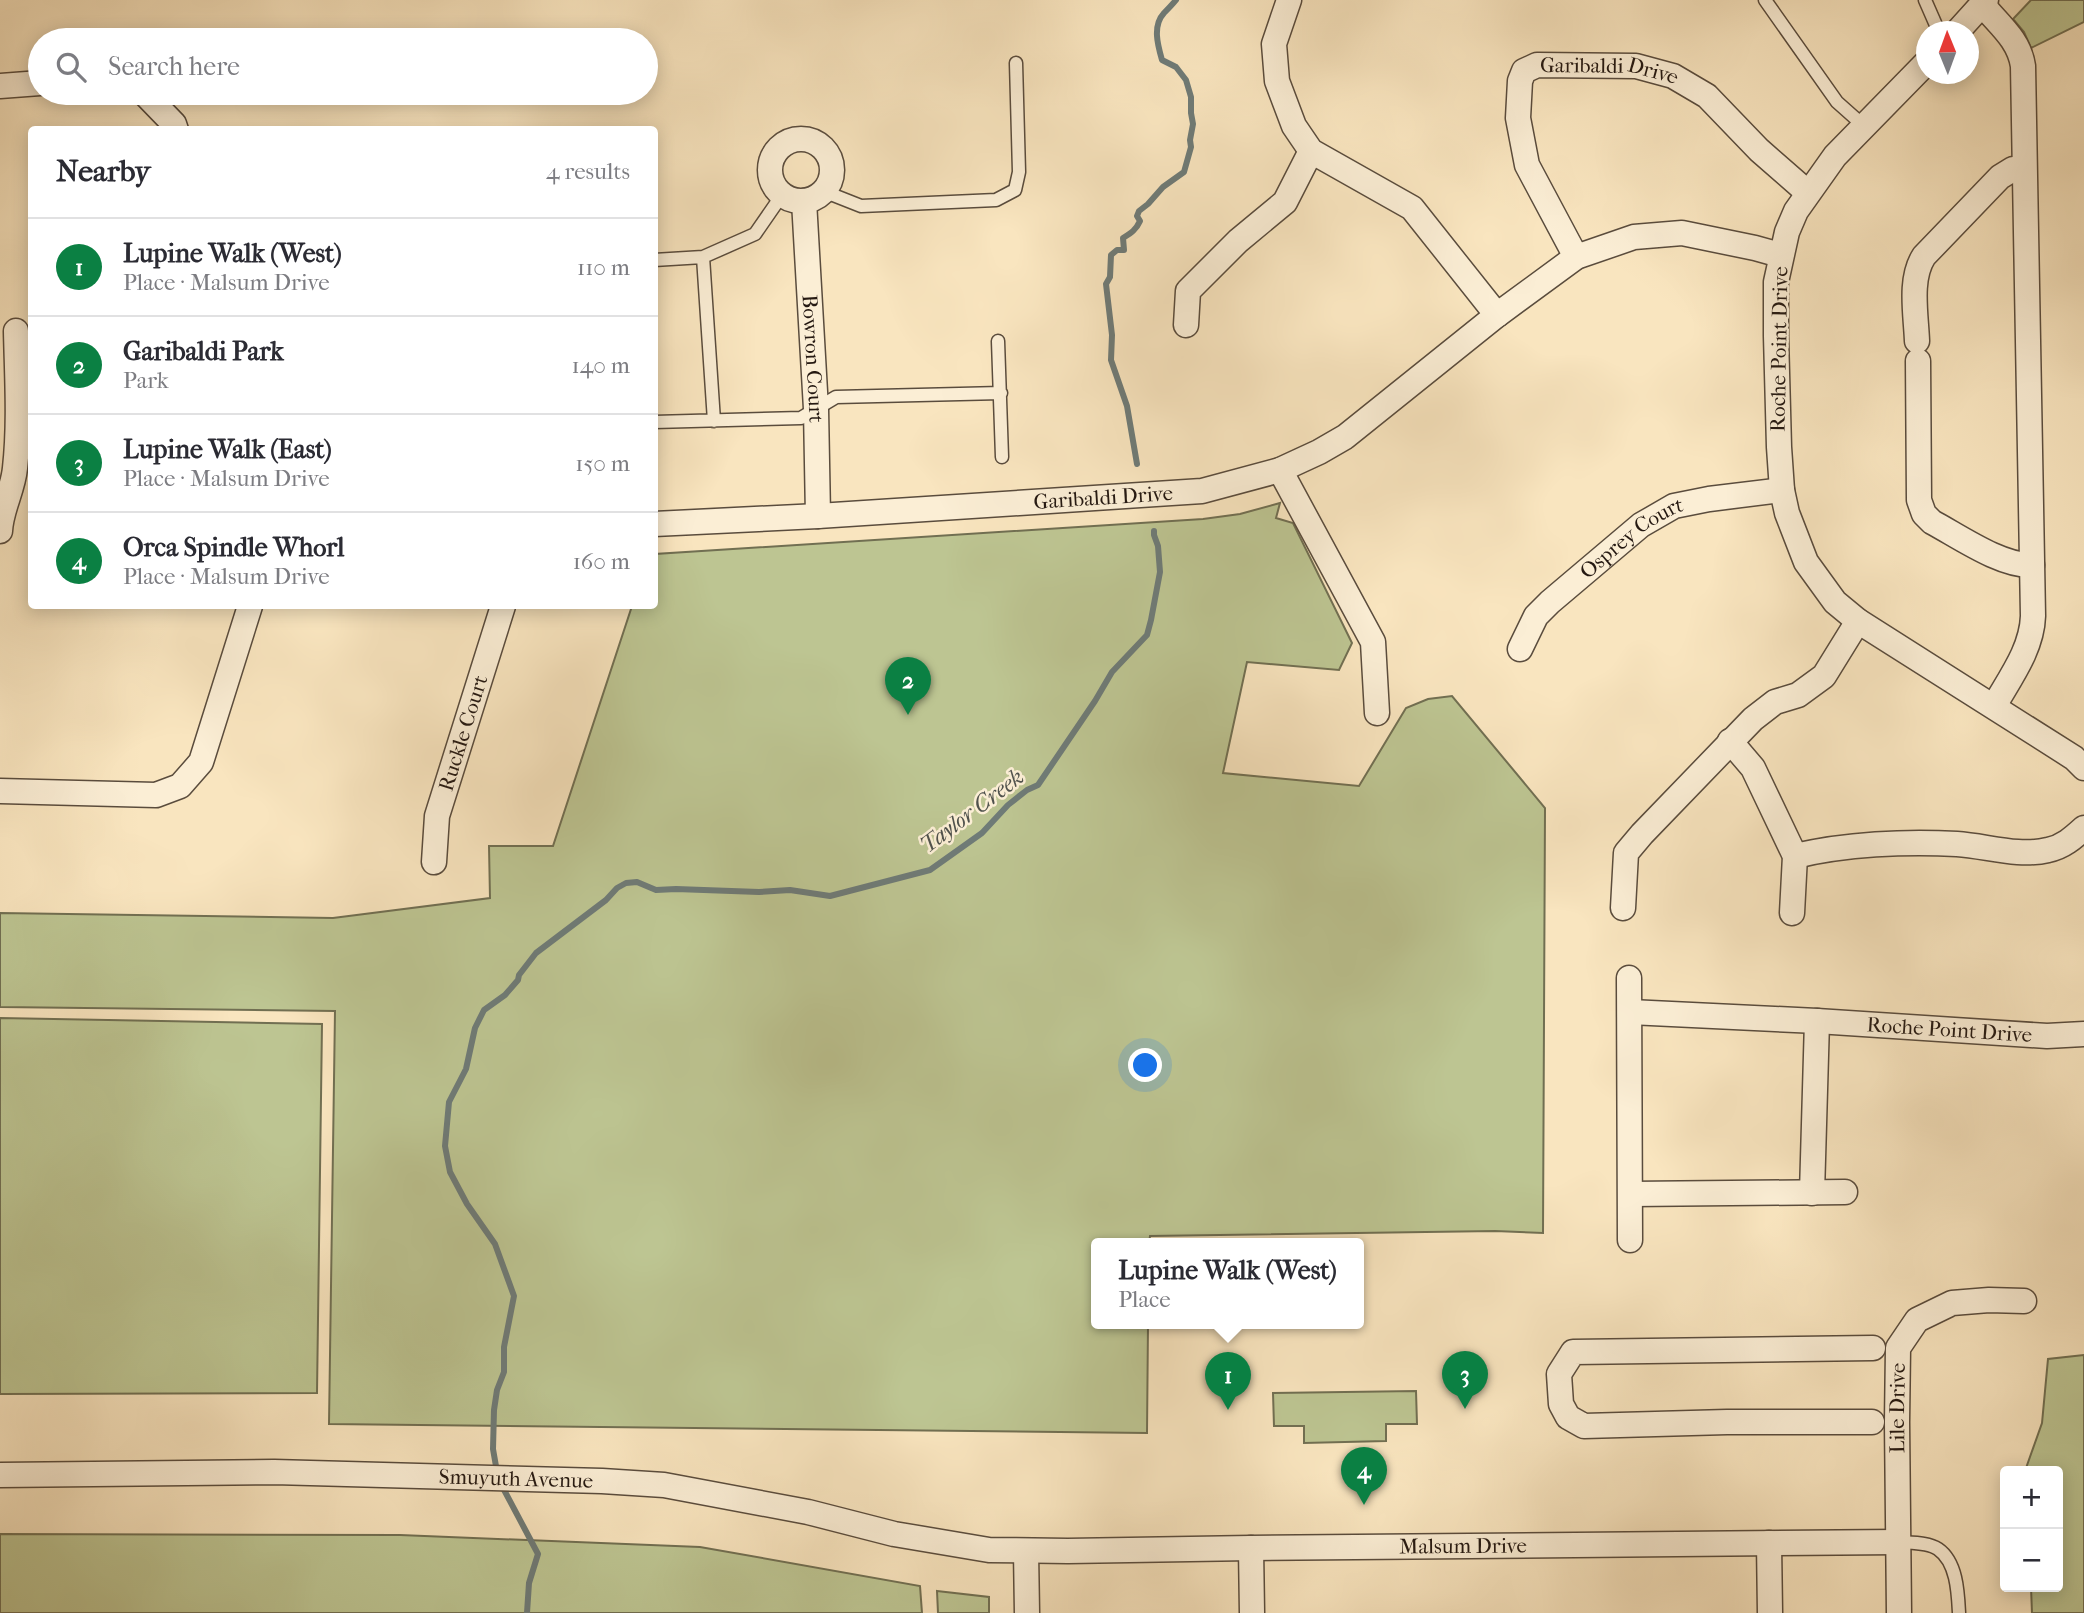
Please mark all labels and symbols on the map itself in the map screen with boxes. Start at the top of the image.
north arrow [1916,21,1979,84]
street label: Garibaldi Drive [1540,52,1684,89]
street label: Roche Point Drive [1766,266,1792,432]
street label: Bowron Court [797,294,828,424]
street label: Garibaldi Drive [1033,481,1174,514]
street label: Osprey Court [1575,492,1686,583]
pin: 2 [885,657,931,715]
street label: Ruckle Court [434,672,493,794]
water label: Taylor Creek [915,763,1029,859]
street label: Roche Point Drive [1866,1012,2033,1047]
your location [1128,1048,1162,1082]
pin: 3 [1442,1351,1488,1409]
pin: 1 [1205,1352,1251,1410]
street label: Lile Drive [1885,1362,1910,1454]
pin: 4 [1341,1447,1387,1505]
street label: Smuyuth Avenue [438,1465,593,1493]
street label: Malsum Drive [1399,1533,1527,1559]

